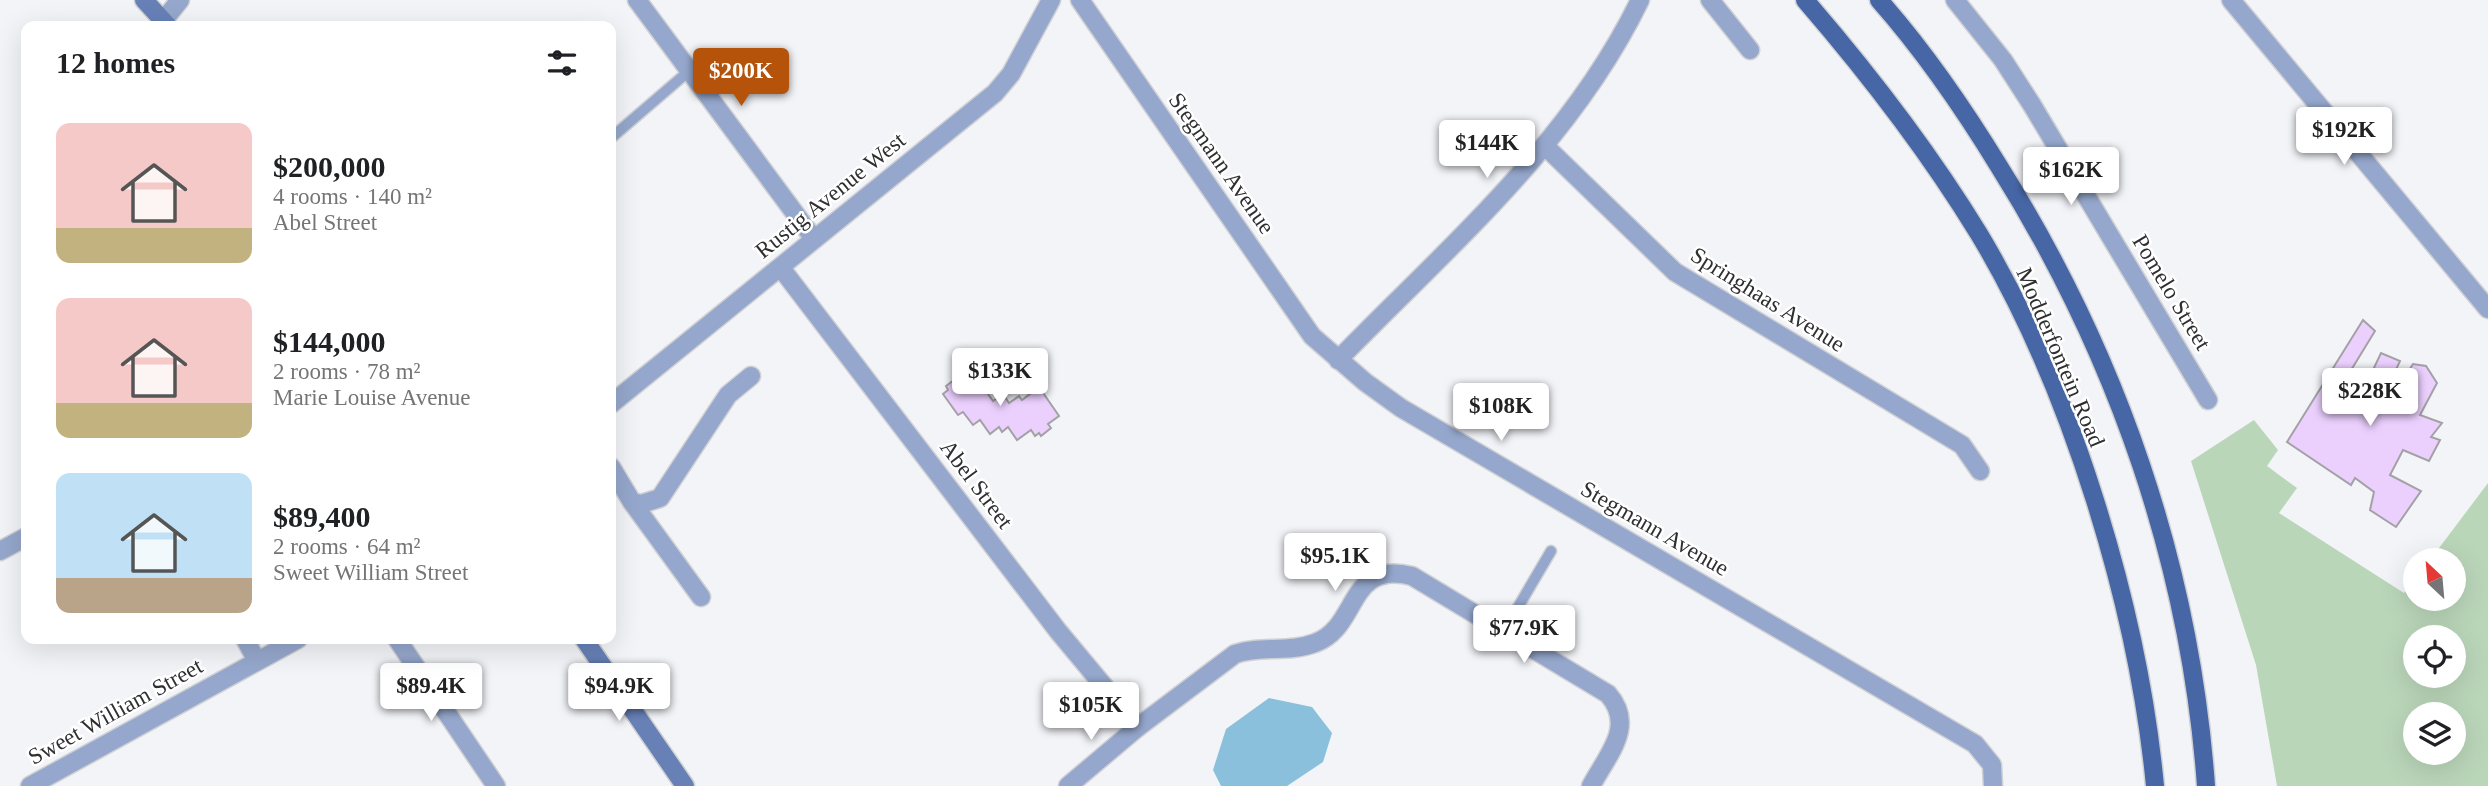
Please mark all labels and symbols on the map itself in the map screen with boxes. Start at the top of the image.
pin: $200K [692,48,790,108]
street label: Stegmann Avenue [1164,88,1280,239]
pin: $192K [2295,108,2393,167]
pin: $144K [1438,120,1536,180]
street label: Rustig Avenue West [751,127,911,263]
pin: $162K [2022,148,2120,207]
street label: Pomelo Street [2127,230,2216,355]
street label: Springhaas Avenue [1686,242,1849,357]
street label: Modderfontein Road [2011,264,2110,451]
pin: $133K [951,348,1049,408]
pin: $228K [2321,368,2419,428]
pin: $108K [1452,384,1550,443]
street label: Abel Street [935,435,1018,534]
street label: Stegmann Avenue [1576,476,1733,581]
pin: $95.1K [1278,534,1392,593]
north arrow [2403,548,2466,611]
pin: $77.9K [1467,606,1581,665]
street label: Sweet William Street [24,653,207,770]
pin: $89.4K [374,664,488,723]
pin: $94.9K [562,664,676,723]
pin: $105K [1042,682,1140,742]

